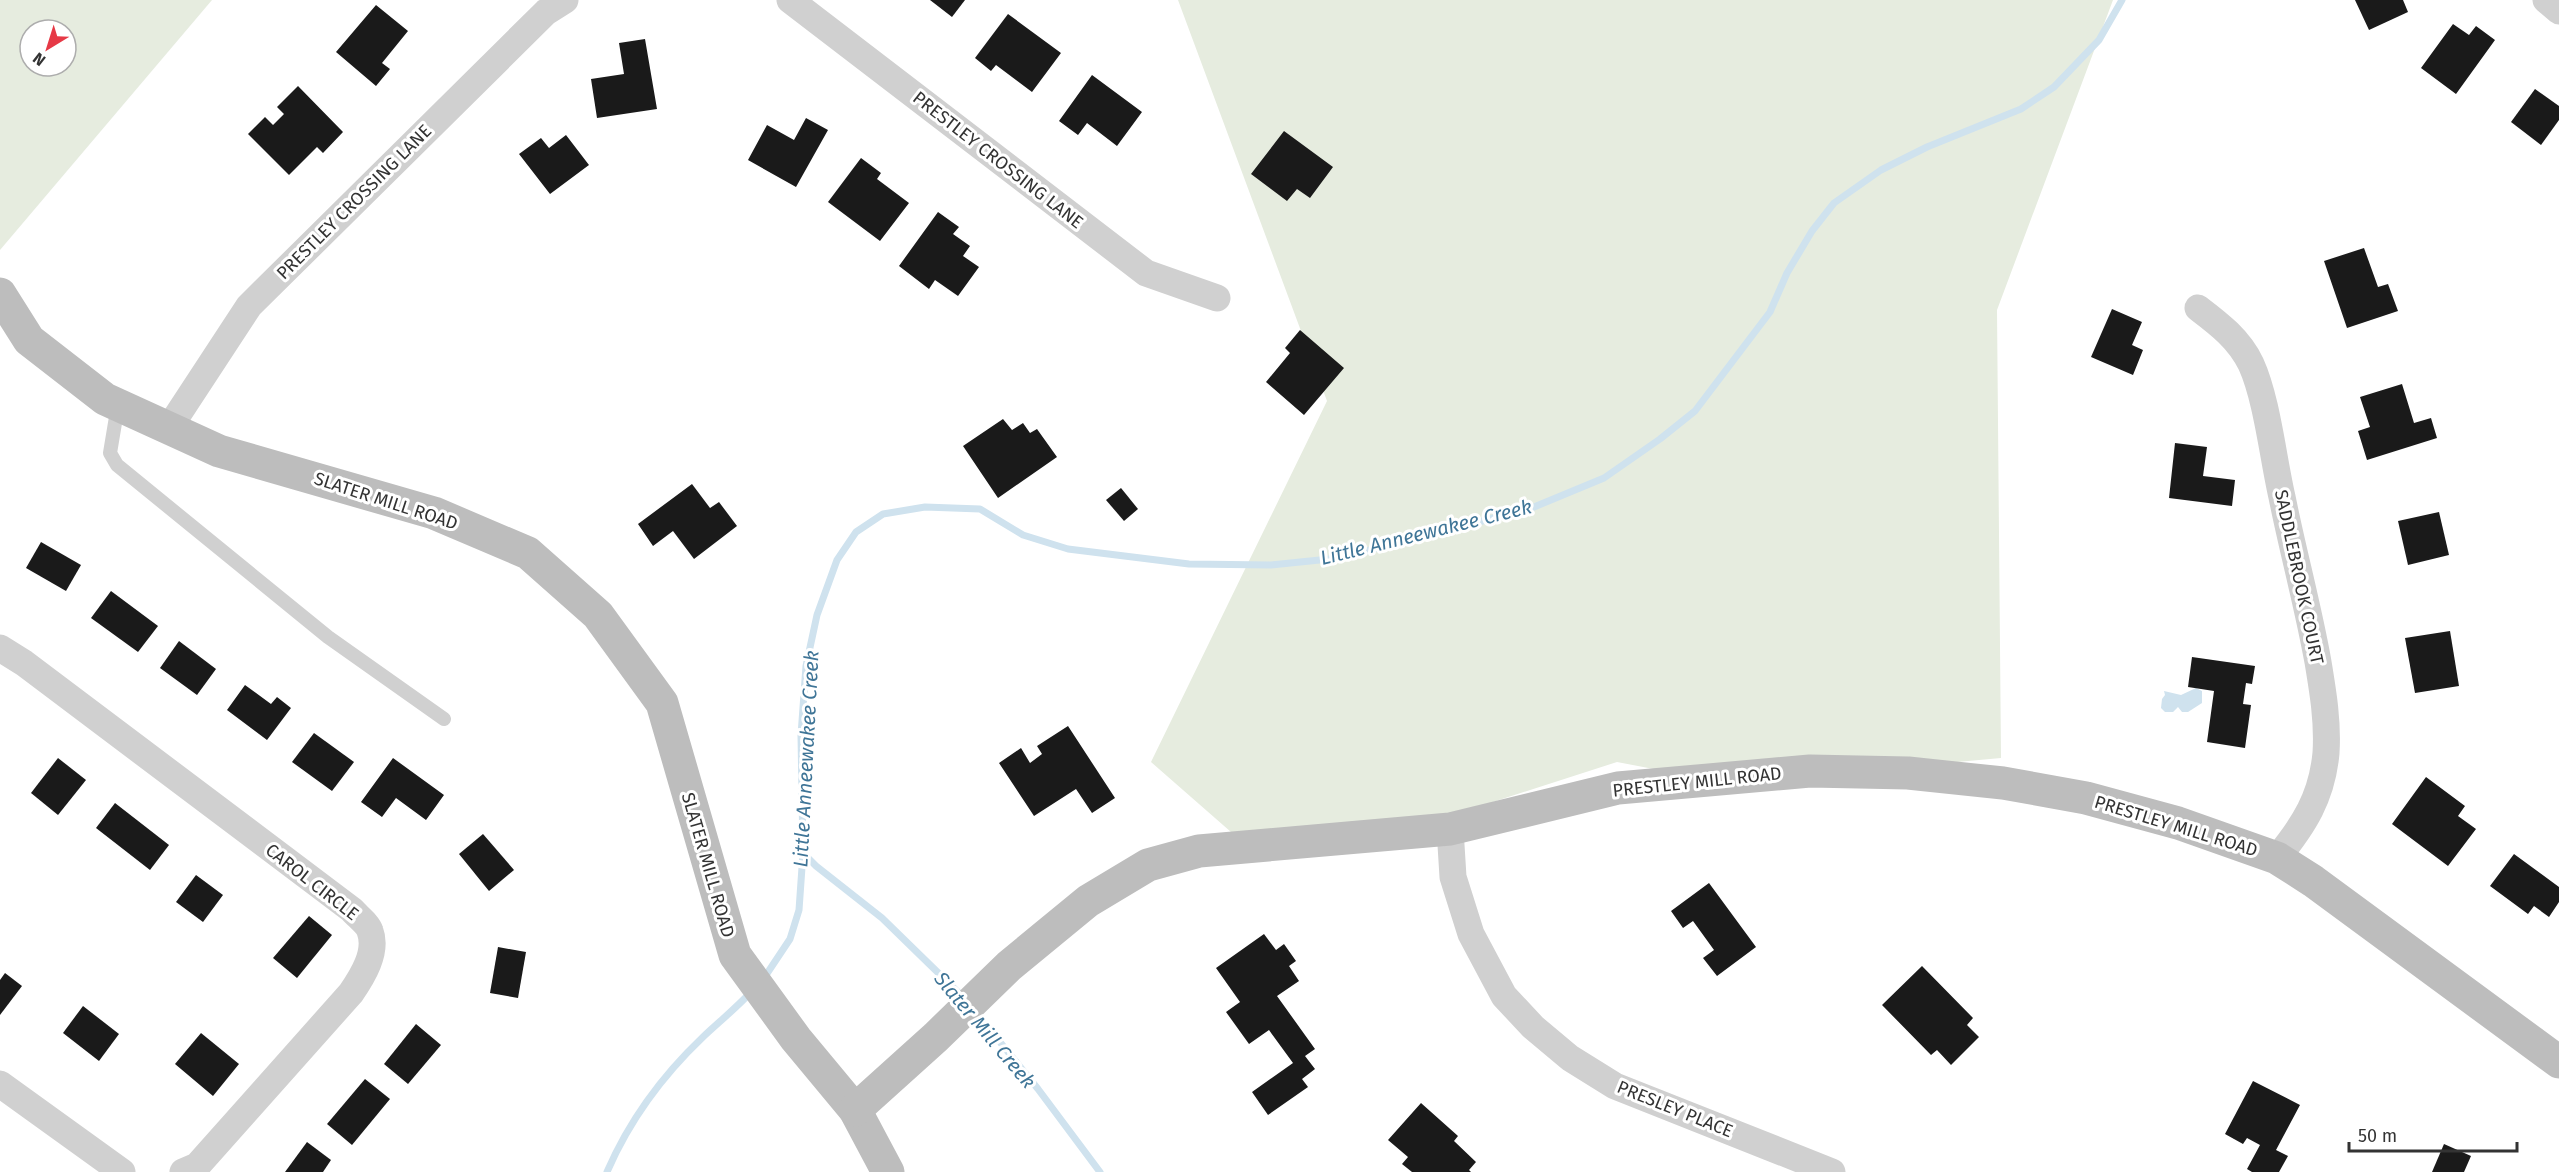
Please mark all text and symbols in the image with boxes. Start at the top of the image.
north arrow [18,18,78,78]
text: N [29,49,49,70]
street label: PRESTLEY CROSSING LANE [908,87,1088,233]
street label: PRESTLEY CROSSING LANE [272,120,436,284]
street label: SLATER MILL ROAD [311,467,461,535]
street label: SADDLEBROOK COURT [2270,488,2328,667]
water label: Little Anneewakee Creek [1318,494,1534,570]
water label: Little Anneewakee Creek [788,650,824,868]
street label: PRESTLEY MILL ROAD [1612,762,1782,802]
street label: SLATER MILL ROAD [677,790,739,940]
street label: PRESTLEY MILL ROAD [2092,791,2260,861]
street label: CAROL CIRCLE [261,839,363,925]
water label: Slater Mill Creek [929,966,1041,1093]
street label: PRESLEY PLACE [1614,1076,1736,1142]
scale bar [2349,1115,2517,1153]
text: 50 m [2358,1125,2397,1147]

